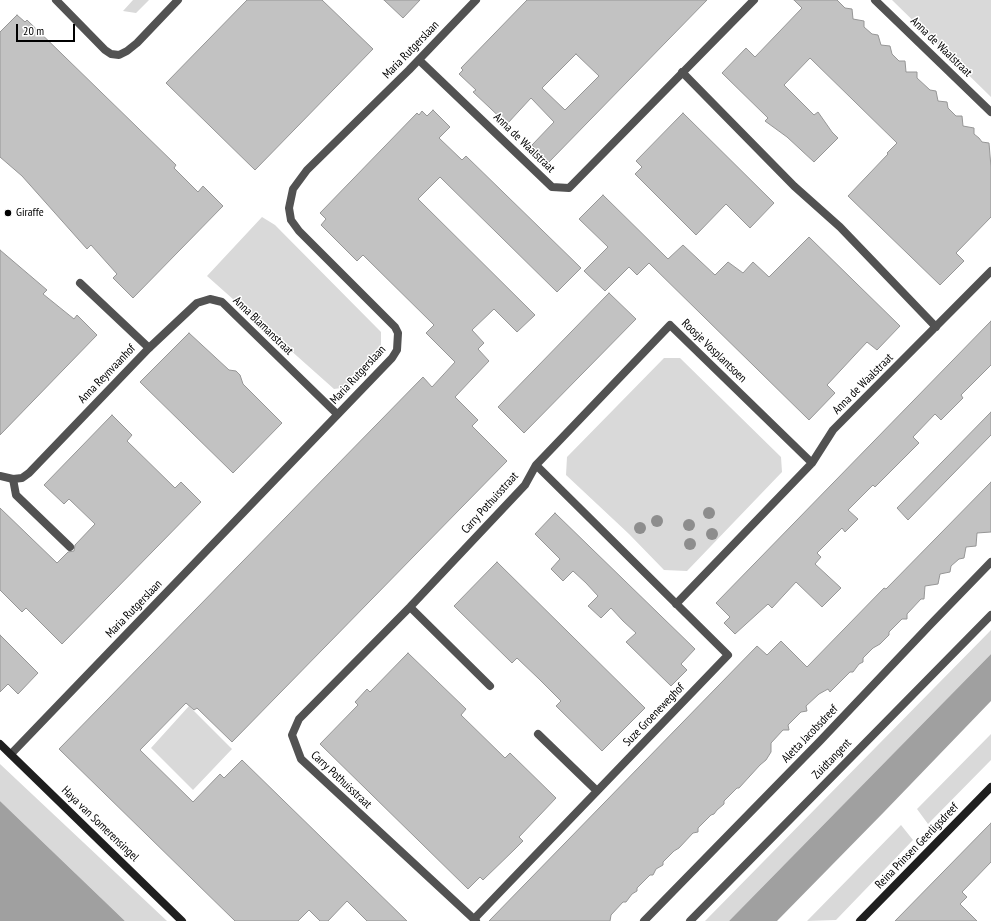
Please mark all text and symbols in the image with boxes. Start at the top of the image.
street label: Anna de Waalstraat [907,14,975,80]
scale bar [18,16,77,42]
street label: Maria Rutgerslaan [380,18,442,82]
text: 20 m [23,23,44,38]
street label: Anna de Waalstraat [490,110,558,176]
place label: Giraffe [16,206,44,220]
marker: Giraffe [3,208,13,218]
street label: Anna Blamanstraat [230,294,296,358]
street label: Roosje Vosplantsoen [678,316,750,386]
street label: Anna Reynvaanhof [75,342,139,406]
street label: Maria Rutgerslaan [327,343,389,407]
street label: Anna de Waalstraat [830,351,896,417]
street label: Carry Pothuisstraat [459,469,521,537]
street label: Maria Rutgerslaan [103,577,165,641]
street label: Suze Groeneweghof [620,681,688,749]
street label: Aletta Jacobsdreef [779,702,841,766]
street label: Zuidtangent [809,736,855,782]
street label: Carry Pothuisstraat [308,748,374,812]
street label: Haya van Somerensingel [58,783,142,865]
street label: Reina Prinsen Geerligsdreef [872,800,962,892]

